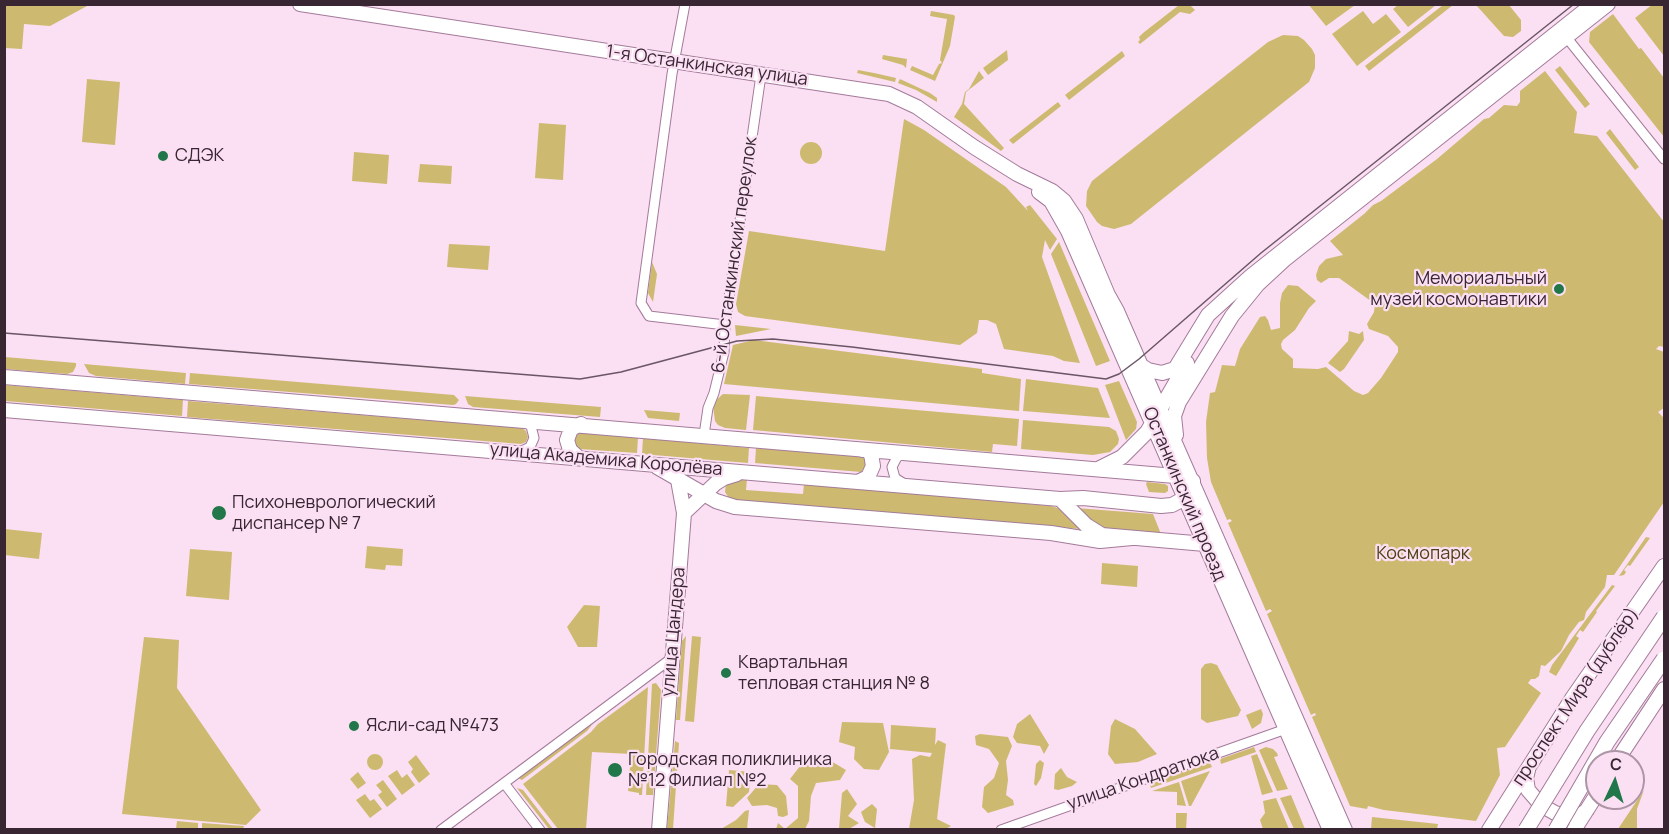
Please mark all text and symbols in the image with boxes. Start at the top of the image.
street label: 1-я Останкинская улица [605,41,809,91]
street label: 6-й Останкинский переулок [708,135,762,375]
place label: СДЭК [175,145,224,167]
marker: СДЭК [156,149,170,163]
place label: Мемориальный музей космонавтики [1370,268,1547,310]
marker: Мемориальный музей космонавтики [1552,282,1566,296]
street label: Останкинский проезд [1138,404,1230,584]
street label: улица Академика Королёва [489,439,723,481]
place label: Психоневрологический диспансер № 7 [232,492,436,534]
marker: Психоневрологический диспансер № 7 [210,504,228,522]
park label: Космопарк [1376,543,1470,565]
street label: улица Цандера [658,566,690,698]
street label: проспект Мира (дублёр) [1508,604,1644,790]
place label: Квартальная тепловая станция № 8 [738,652,930,694]
marker: Квартальная тепловая станция № 8 [719,666,733,680]
place label: Ясли-сад №473 [366,715,499,737]
marker: Ясли-сад №473 [347,719,361,733]
street label: улица Кондратюка [1064,743,1222,815]
place label: Городская поликлиника №12 Филиал №2 [628,749,832,792]
north arrow [1585,750,1645,810]
text: С [1609,753,1623,775]
marker: Городская поликлиника №12 Филиал №2 [606,761,624,779]

